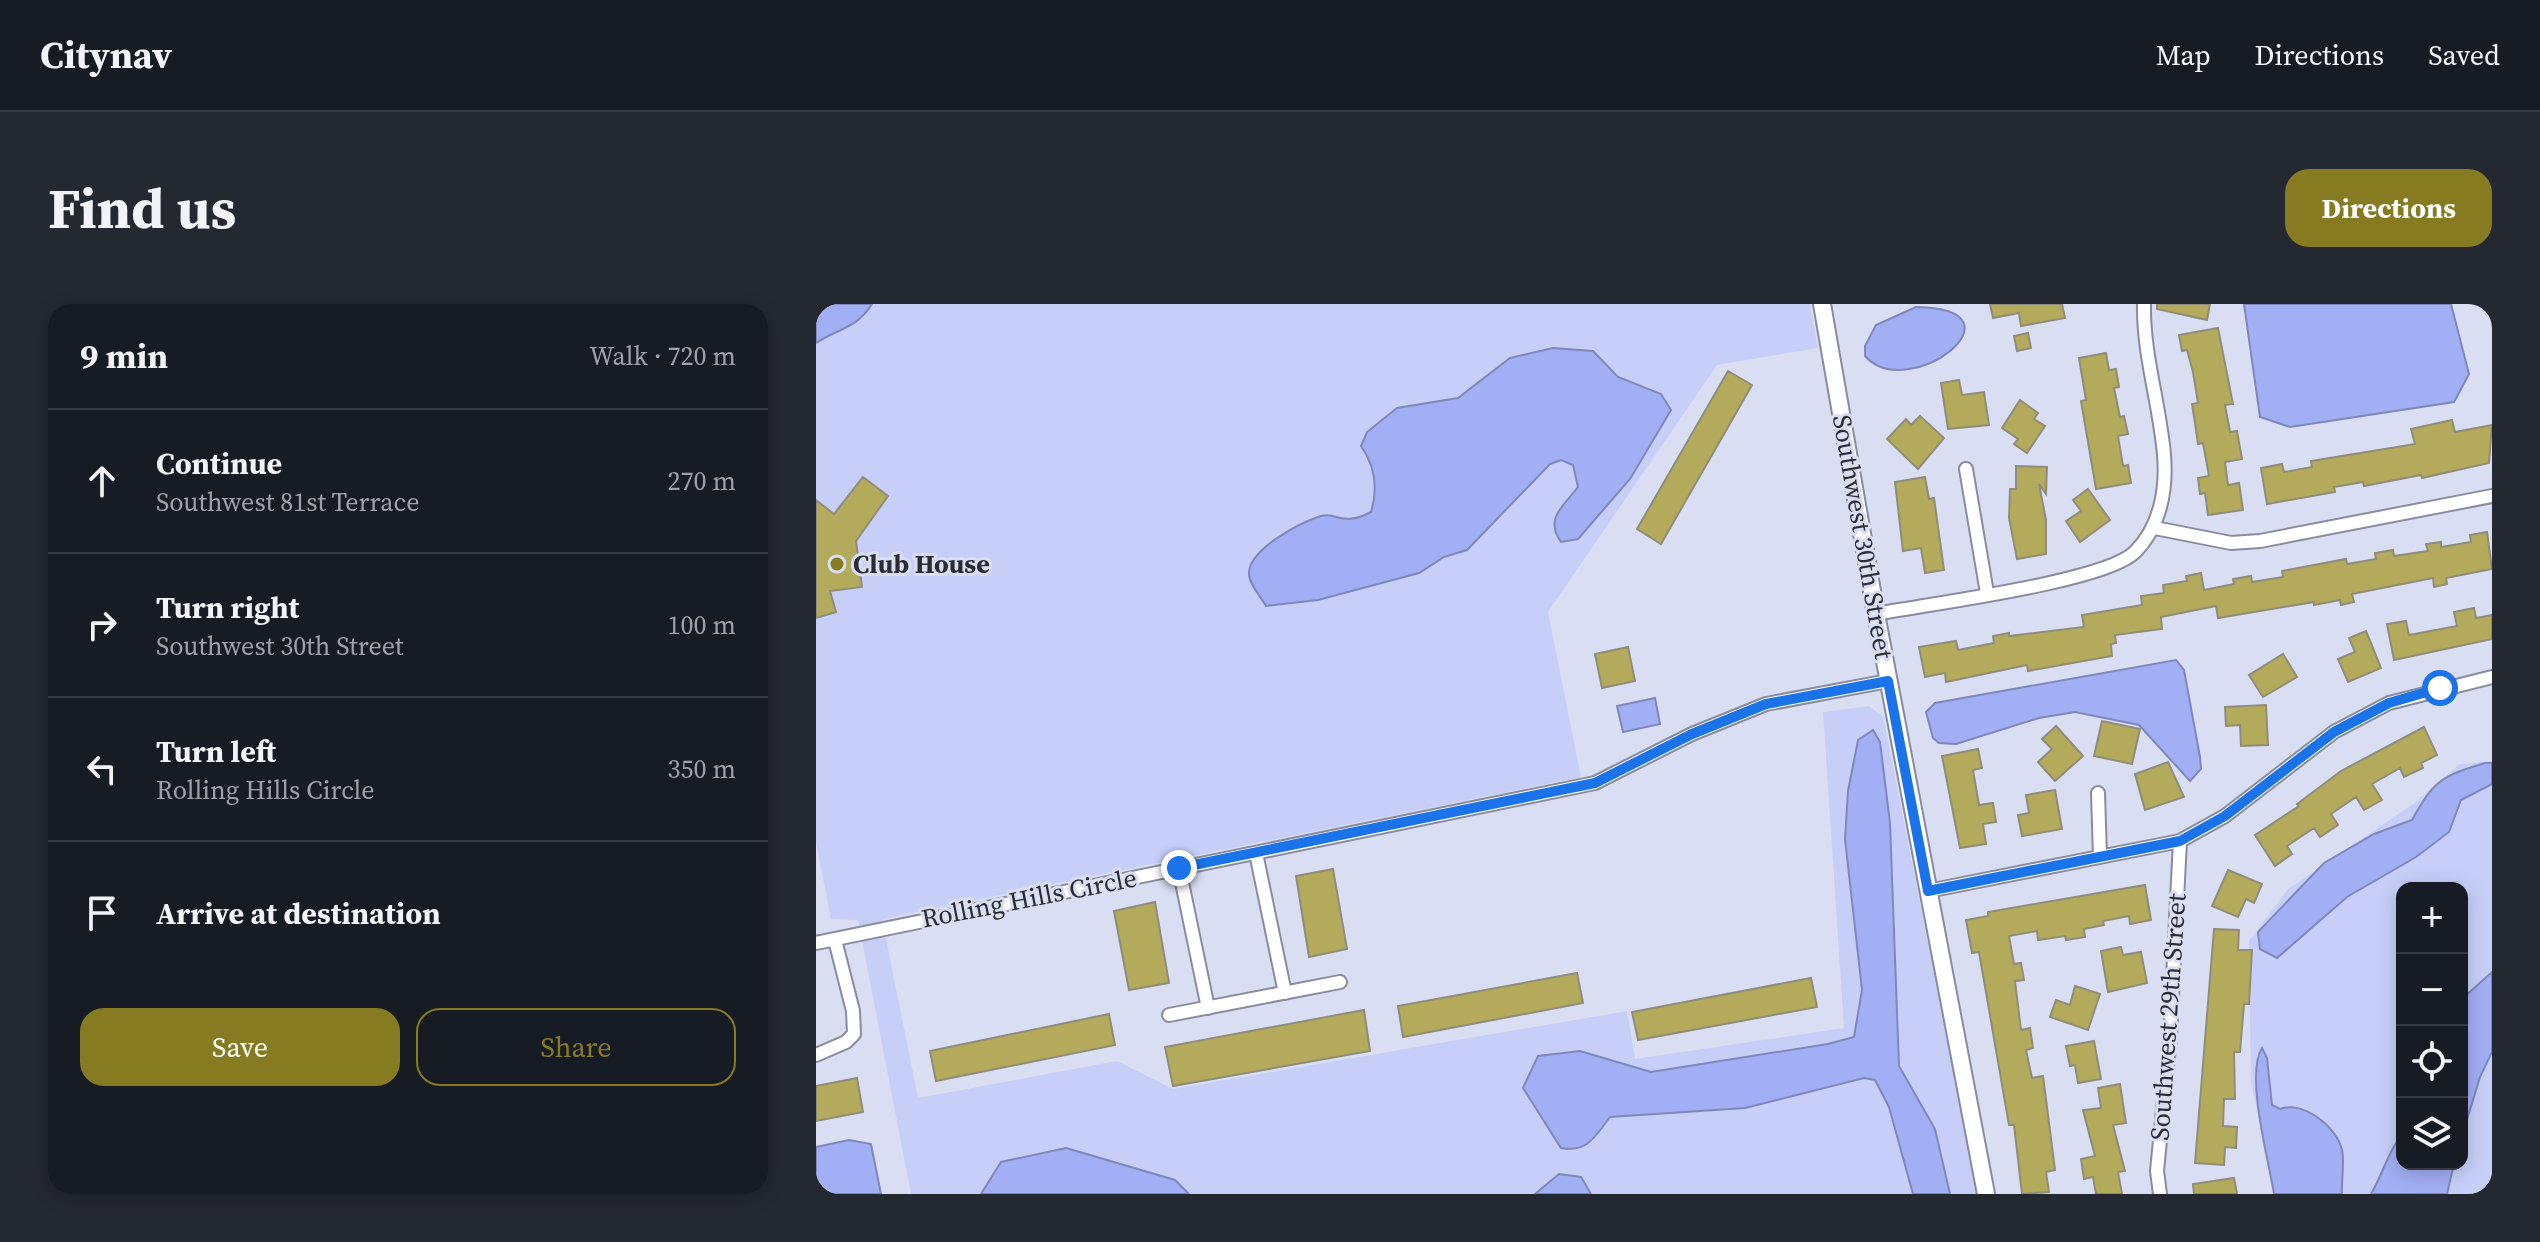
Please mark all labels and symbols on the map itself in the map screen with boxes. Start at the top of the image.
street label: Southwest 30th Street [1824,412,1902,663]
place label: Club House [853,546,990,582]
marker: Club House [828,555,846,573]
route start [2422,670,2458,706]
route end [1161,850,1197,886]
street label: Rolling Hills Circle [918,859,1140,937]
street label: Southwest 29th Street [2141,892,2195,1142]

